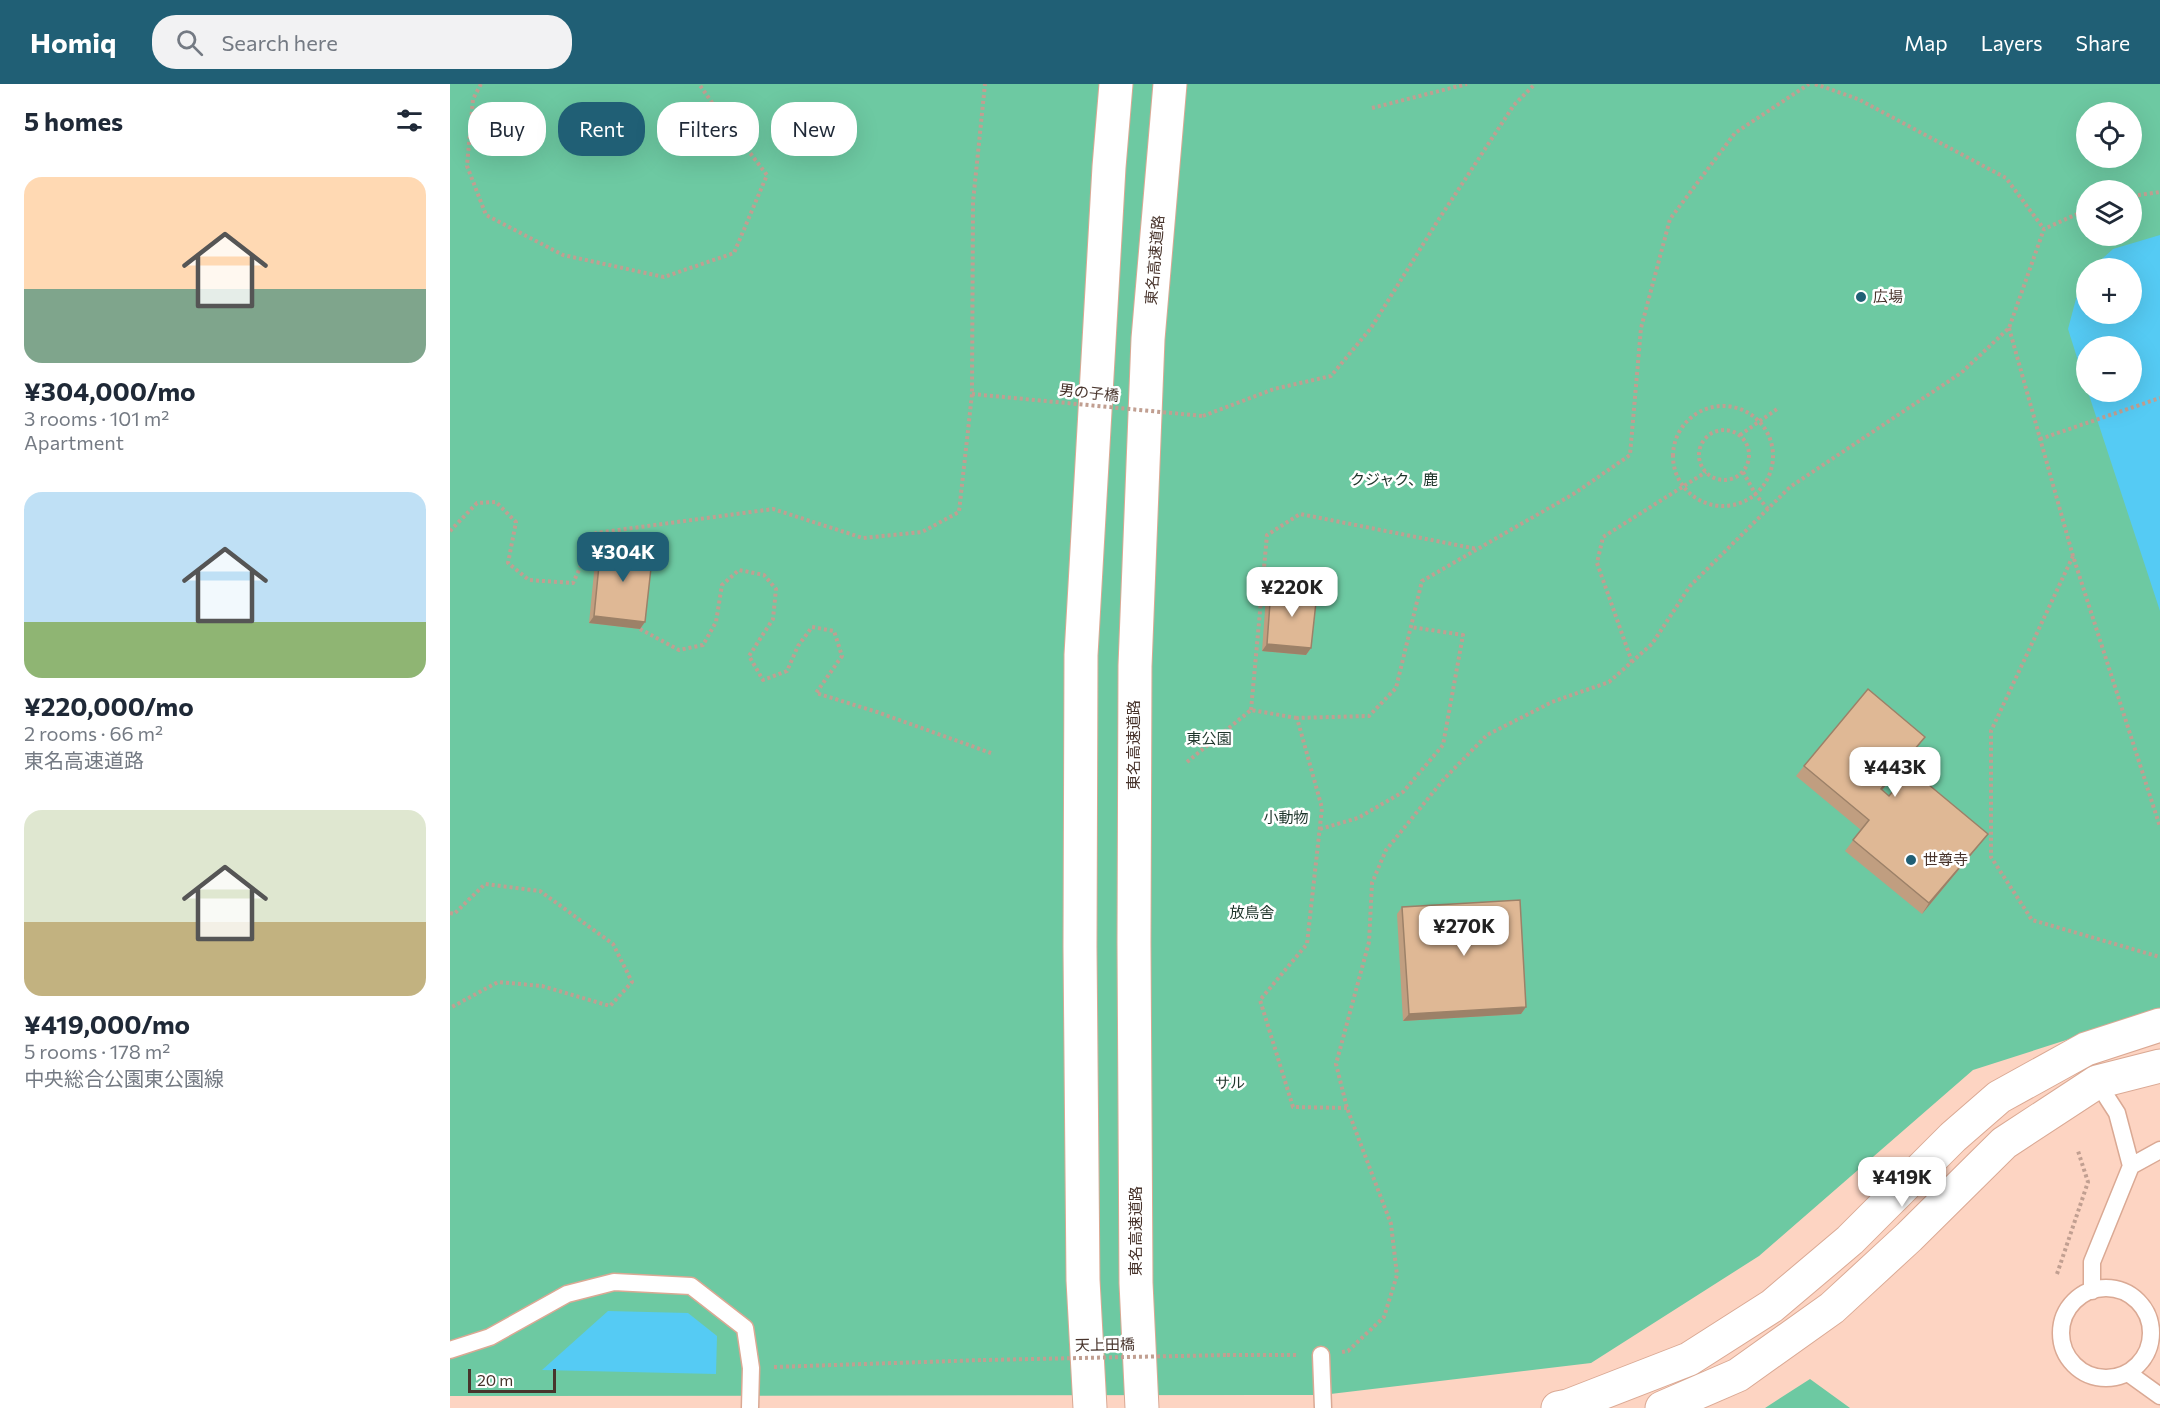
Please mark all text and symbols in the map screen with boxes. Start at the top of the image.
search box [152,15,572,69]
text: Homiq [30,25,116,59]
icon: search [173,26,206,59]
text: Search here [221,29,338,56]
text: Map [1904,30,1948,55]
text: Layers [1981,30,2043,55]
text: Share [2076,30,2130,55]
chip: Buy [468,102,546,156]
chip: Rent [558,102,645,156]
chip: Filters [657,102,759,156]
chip: New [771,102,857,156]
map controls [2076,102,2142,402]
button: locate [2076,102,2142,168]
icon: filters [393,104,426,137]
text: 5 homes [24,105,123,136]
button: layers [2076,180,2142,246]
street label: 東名高速道路 [1141,214,1167,306]
icon: home [171,216,279,324]
button: + [2076,258,2142,324]
place label: 広場 [1873,287,1903,305]
marker: 広場 [1854,290,1868,304]
button: − [2076,336,2142,402]
text: ¥304,000/mo [24,375,196,406]
street label: 男の子橋 [1058,380,1120,404]
text: 3 rooms · 101 m² [24,406,169,430]
text: Apartment [24,430,124,454]
park label: クジャク、鹿 [1350,470,1438,488]
icon: home [171,531,279,639]
pin: ¥304K [581,532,665,583]
text: ¥304K [591,539,655,563]
pin: ¥220K [1250,567,1334,618]
text: ¥220K [1261,574,1323,598]
text: ¥220,000/mo [24,690,194,721]
street label: 東名高速道路 [1124,700,1142,790]
text: 2 rooms · 66 m² [24,721,163,745]
park label: 東公園 [1186,729,1232,747]
pin: ¥443K [1853,747,1937,798]
text: 東名高速道路 [24,748,144,772]
text: ¥443K [1863,754,1927,778]
park label: 小動物 [1263,808,1309,826]
icon: home [171,849,279,957]
place label: 世尊寺 [1923,850,1968,868]
marker: 世尊寺 [1904,853,1918,867]
park label: 放鳥舎 [1229,903,1275,921]
pin: ¥270K [1422,906,1506,957]
text: ¥270K [1433,913,1495,937]
text: ¥419,000/mo [24,1008,190,1039]
text: 5 rooms · 178 m² [24,1039,170,1063]
text: 中央総合公園東公園線 [24,1066,224,1090]
park label: サル [1215,1073,1245,1091]
pin: ¥419K [1860,1157,1944,1208]
text: ¥419K [1872,1164,1932,1188]
street label: 東名高速道路 [1126,1186,1144,1276]
street label: 天上田橋 [1075,1334,1135,1354]
scale bar [468,1366,556,1394]
text: 20 m [477,1370,513,1389]

